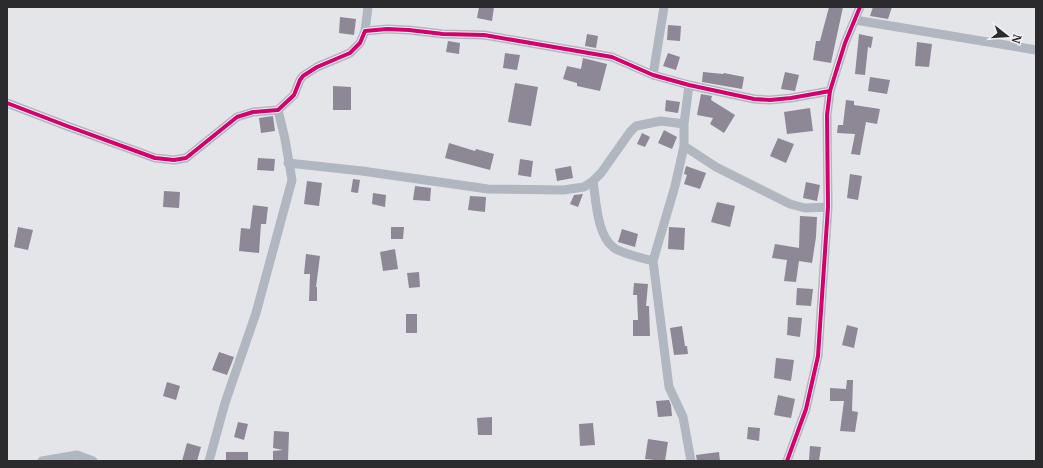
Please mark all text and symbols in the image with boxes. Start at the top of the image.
north arrow [987,16,1027,56]
text: N [1009,33,1025,45]

